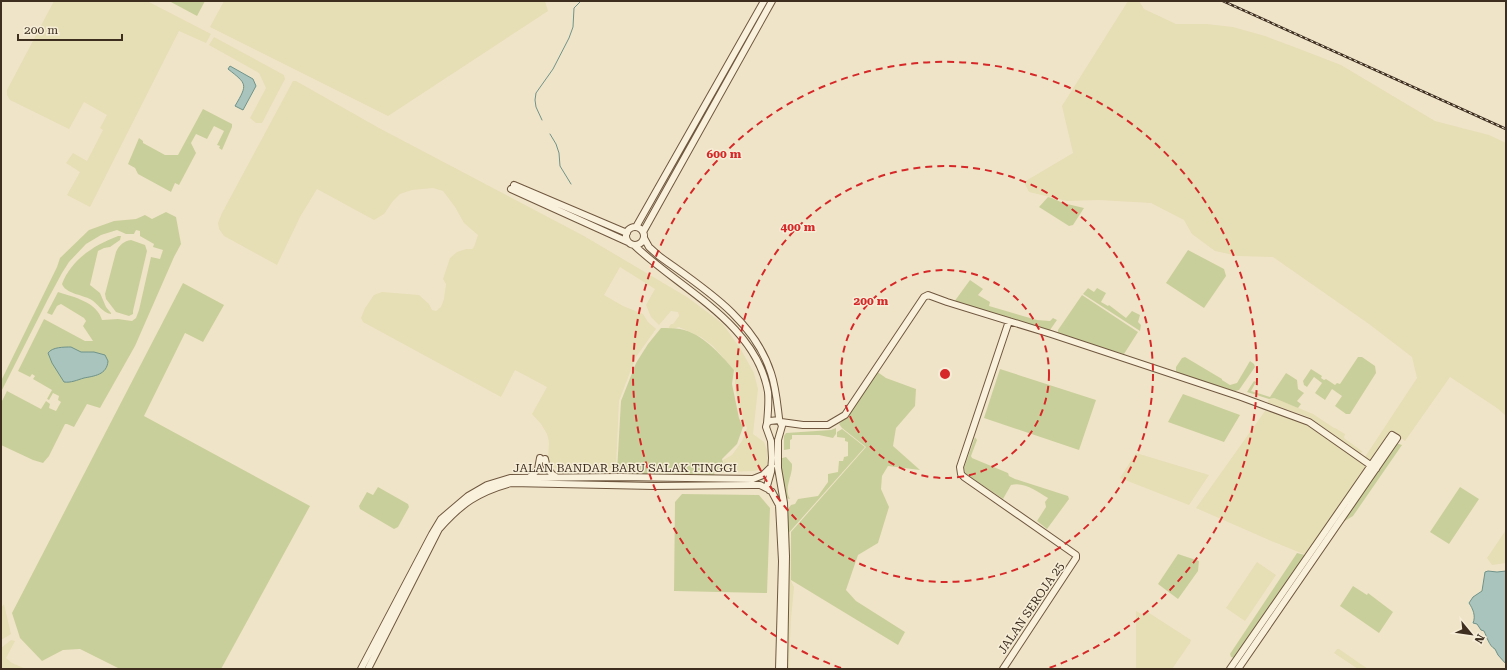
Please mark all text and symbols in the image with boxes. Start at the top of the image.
scale bar [18,16,122,42]
text: 200 m [24,23,58,37]
text: 600 m [707,147,742,161]
text: 400 m [781,220,816,234]
text: 200 m [854,294,889,308]
centre of rings [938,367,952,381]
street label: JALAN BANDAR BARU SALAK TINGGI [513,461,737,475]
street label: JALAN SEROJA 25 [995,559,1067,657]
north arrow [1451,614,1491,654]
text: N [1471,632,1487,646]

